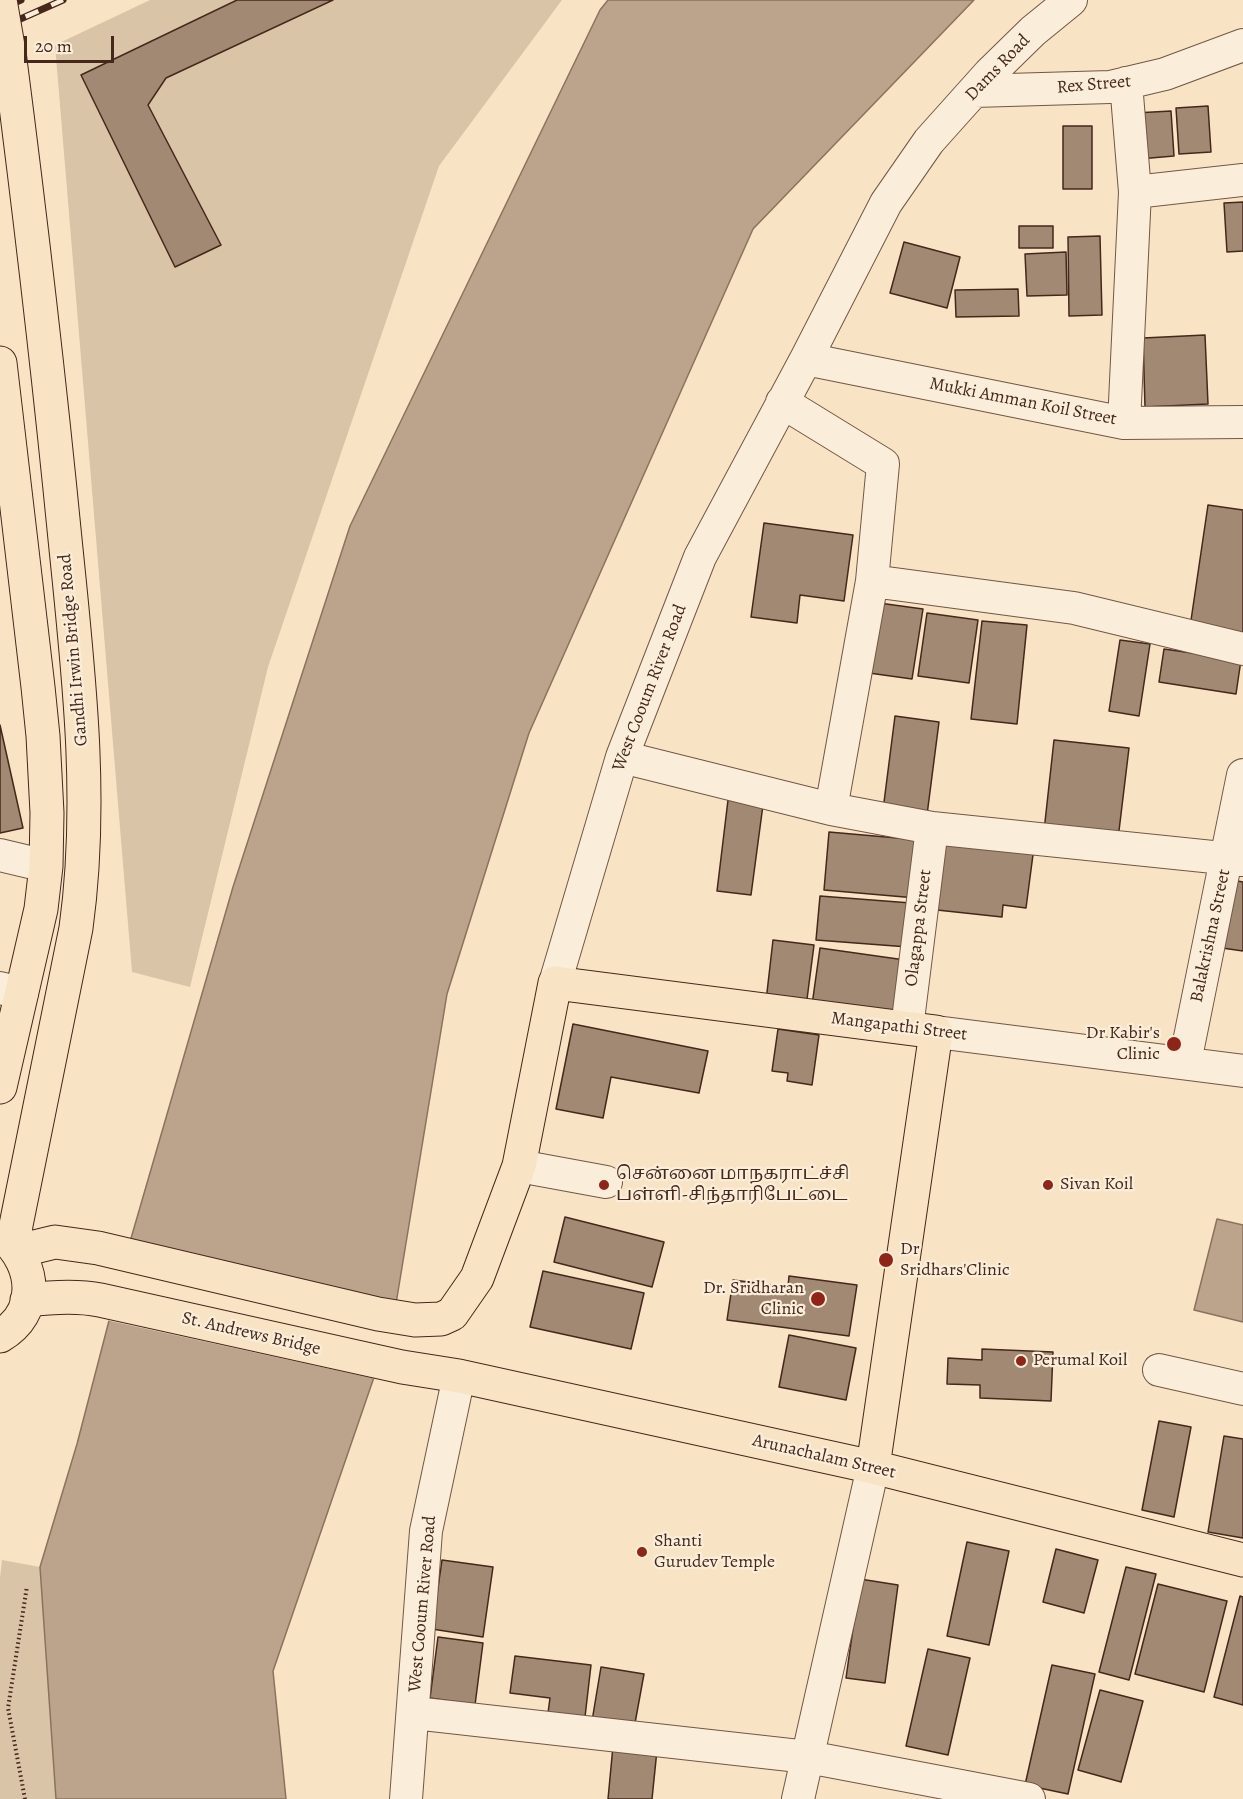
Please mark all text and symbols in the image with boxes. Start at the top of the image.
scale bar [27,24,117,62]
street label: Dams Road [961,30,1035,106]
text: 20 m [35,34,72,58]
street label: Rex Street [1056,71,1132,99]
street label: Mukki Amman Koil Street [928,373,1118,431]
street label: Gandhi Irwin Bridge Road [55,553,93,747]
street label: West Cooum River Road [608,602,692,774]
street label: Balakrishna Street [1186,867,1236,1005]
street label: Olagappa Street [901,868,937,988]
street label: Mangapathi Street [830,1008,968,1046]
place label: Dr Kabir's Clinic [1086,1023,1160,1066]
marker: Dr Kabir's Clinic [1165,1035,1183,1053]
place label: சென்னை மாநகராட்ச்சி பள்ளி-சிந்தாரிபேட்டை [616,1164,849,1206]
place label: Sivan Koil [1060,1174,1133,1196]
marker: சென்னை மாநகராட்ச்சி பள்ளி-சிந்தாரிபேட்டை [597,1178,611,1192]
marker: Sivan Koil [1041,1178,1055,1192]
place label: Dr Sridhars'Clinic [900,1239,1010,1282]
marker: Dr Sridhars'Clinic [877,1251,895,1269]
place label: Dr. Sridharan Clinic [703,1278,804,1320]
marker: Dr. Sridharan Clinic [809,1290,827,1308]
street label: St. Andrews Bridge [180,1308,322,1360]
place label: Perumal Koil [1033,1350,1127,1372]
marker: Perumal Koil [1014,1354,1028,1368]
street label: Arunachalam Street [750,1430,898,1484]
street label: West Cooum River Road [405,1515,441,1693]
place label: Shanti Gurudev Temple [654,1531,775,1574]
marker: Shanti Gurudev Temple [635,1545,649,1559]

